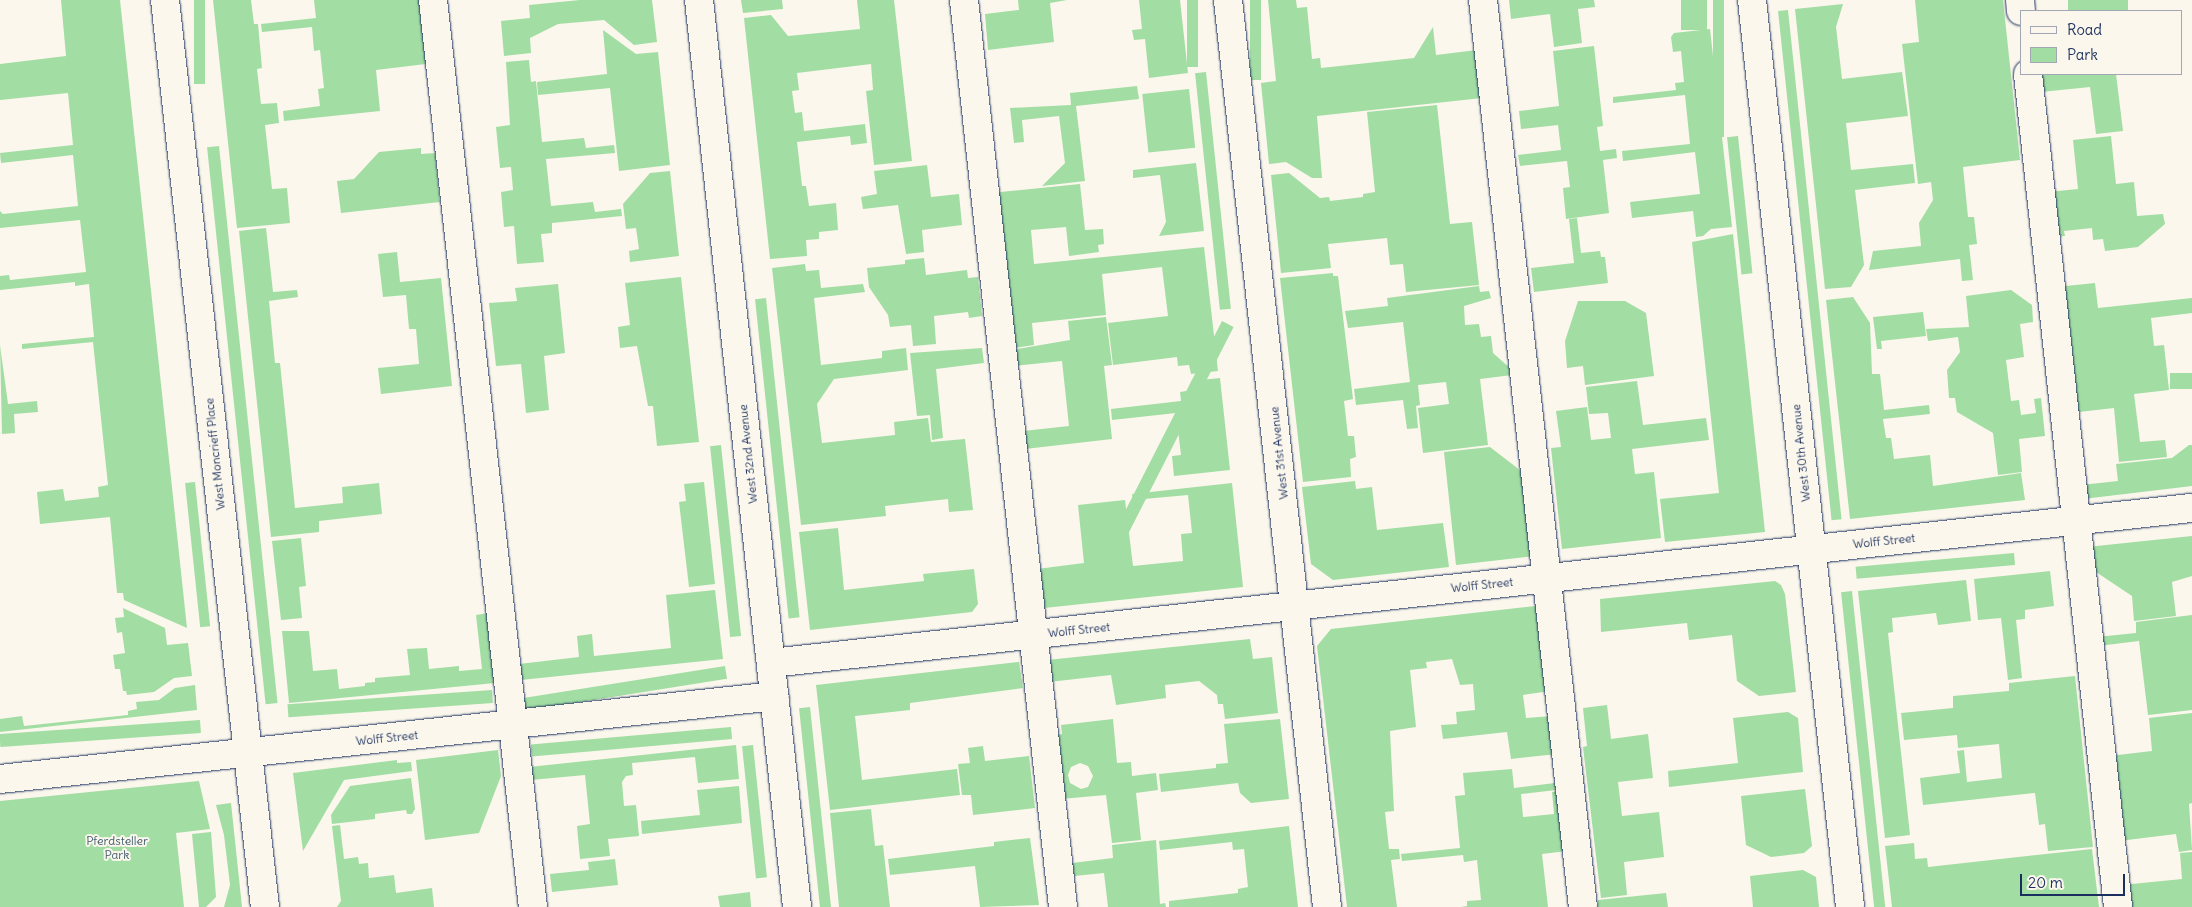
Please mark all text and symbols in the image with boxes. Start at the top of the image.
legend [2020,10,2182,75]
text: Road [2067,20,2102,39]
text: Park [2067,45,2098,64]
street label: West Moncrieff Place [202,397,228,511]
street label: West 30th Avenue [1789,403,1813,503]
street label: West 32nd Avenue [736,404,760,504]
street label: West 31st Avenue [1267,406,1291,500]
street label: Wolff Street [1852,531,1916,551]
street label: Wolff Street [1450,575,1514,595]
street label: Wolff Street [1047,620,1111,640]
street label: Wolff Street [355,728,419,748]
park label: Pferdsteller Park [86,834,148,862]
scale bar [2022,864,2127,896]
text: 20 m [2028,873,2063,892]

